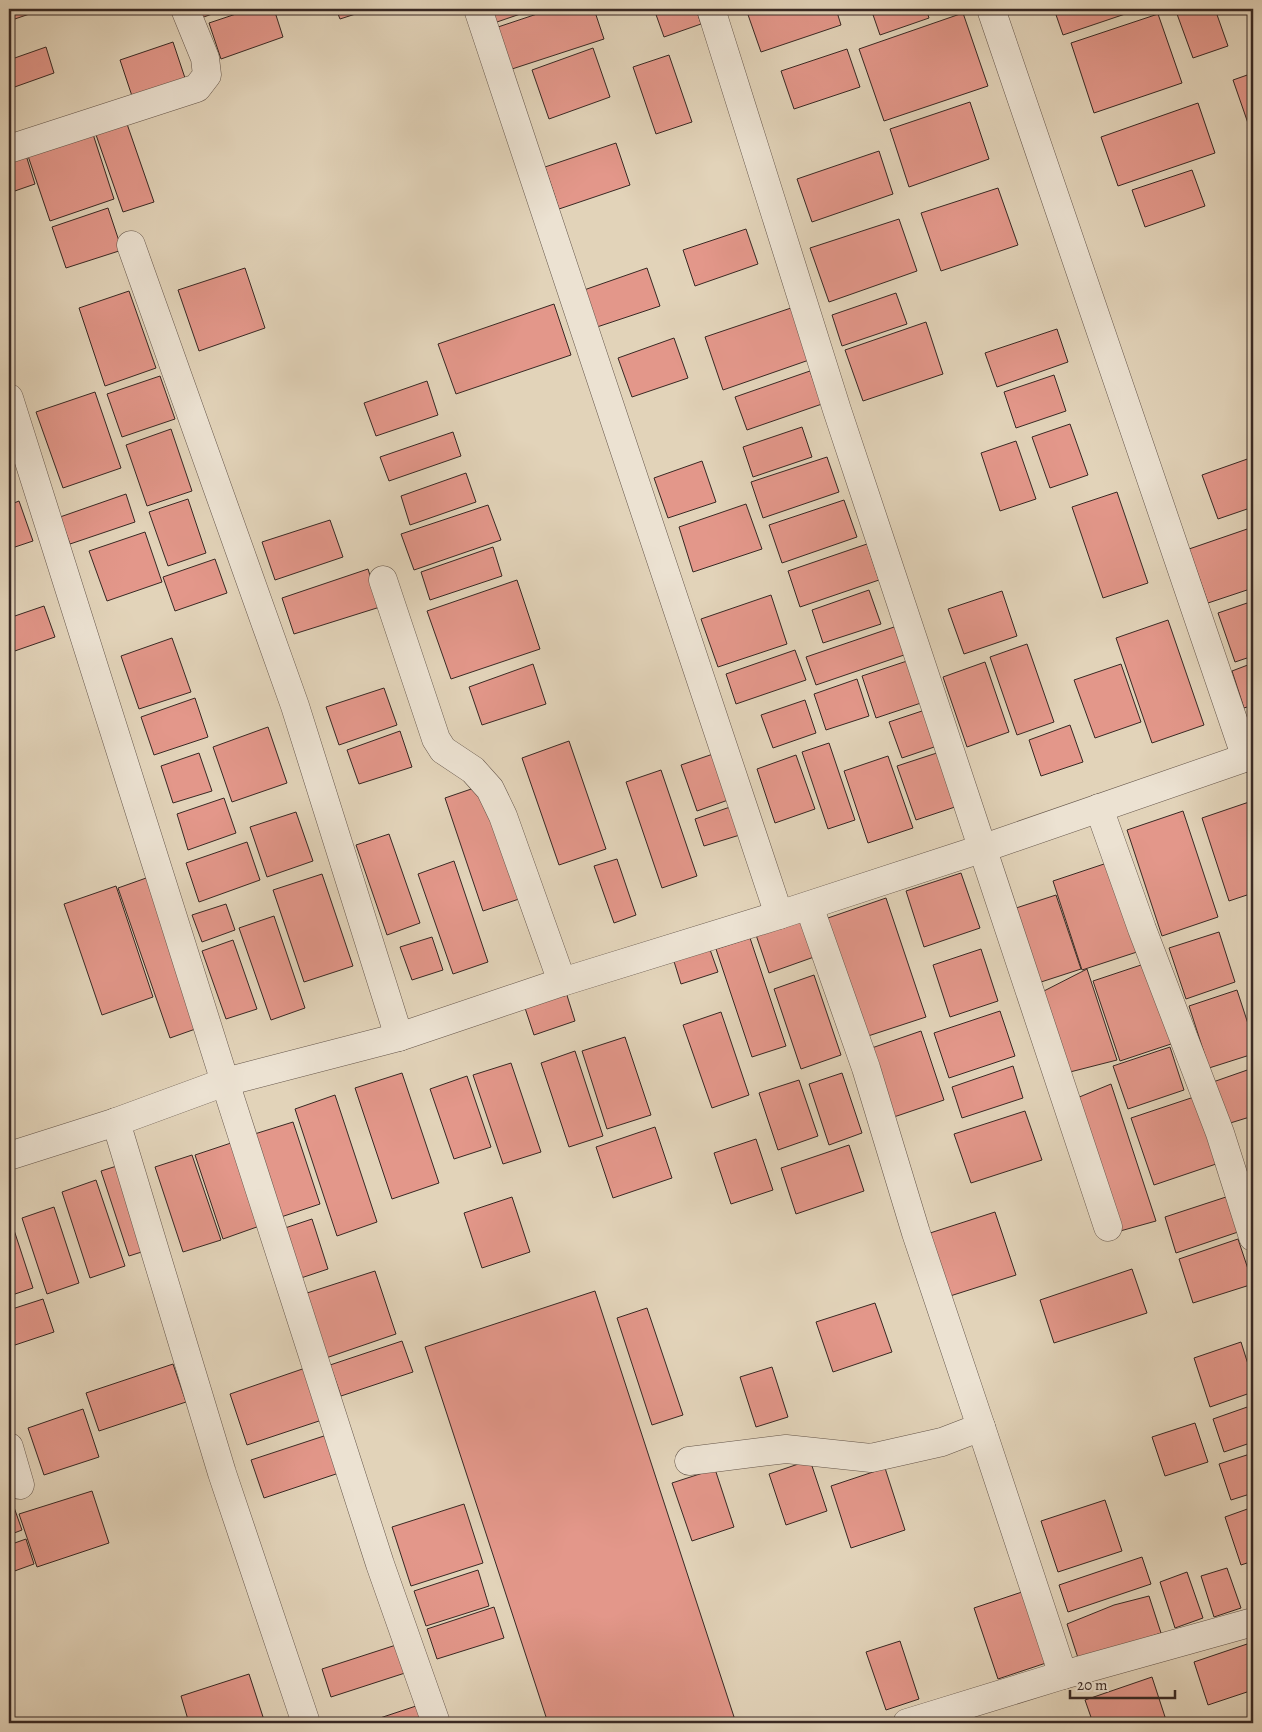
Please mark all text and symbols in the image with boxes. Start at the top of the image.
scale bar [1070,1667,1174,1699]
text: 20 m [1077,1675,1108,1695]

